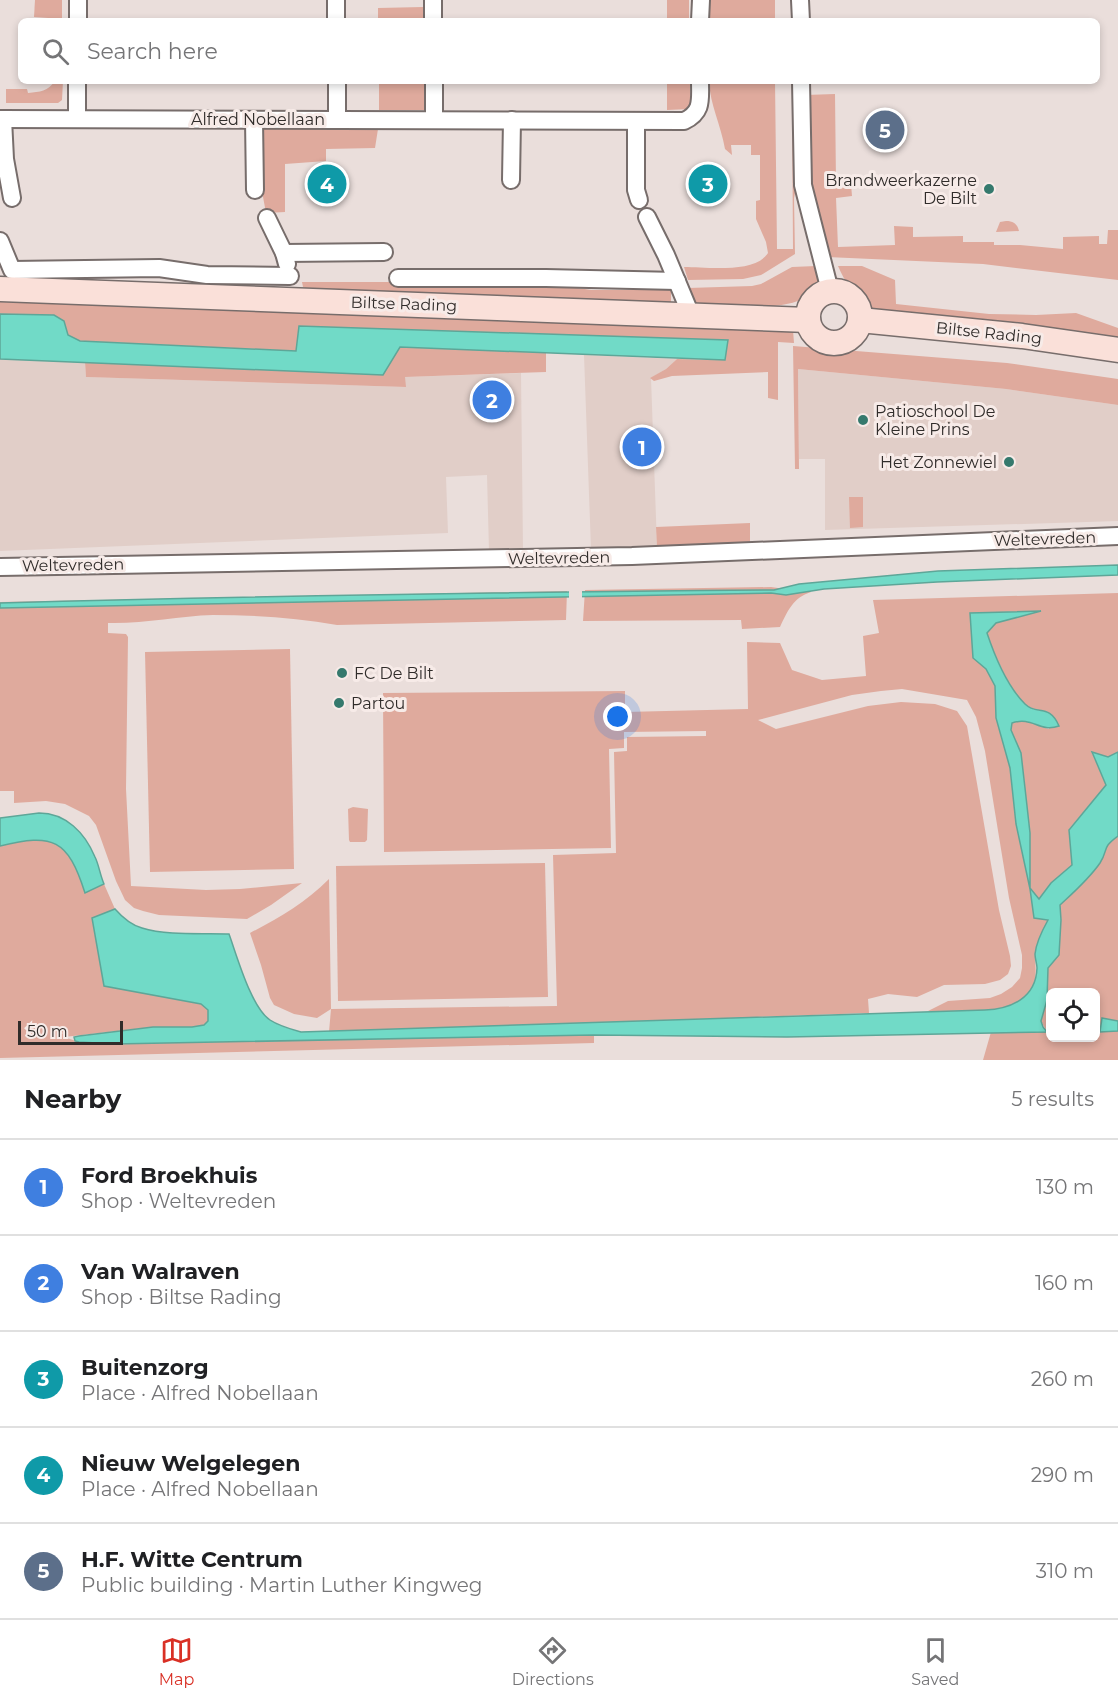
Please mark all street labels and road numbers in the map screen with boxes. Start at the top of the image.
street label: Alfred Nobellaan [191,110,325,129]
street label: Biltse Rading [350,293,458,315]
street label: Biltse Rading [935,318,1043,348]
street label: Weltevreden [994,528,1096,550]
street label: Weltevreden [508,548,610,568]
street label: Weltevreden [22,555,124,575]

